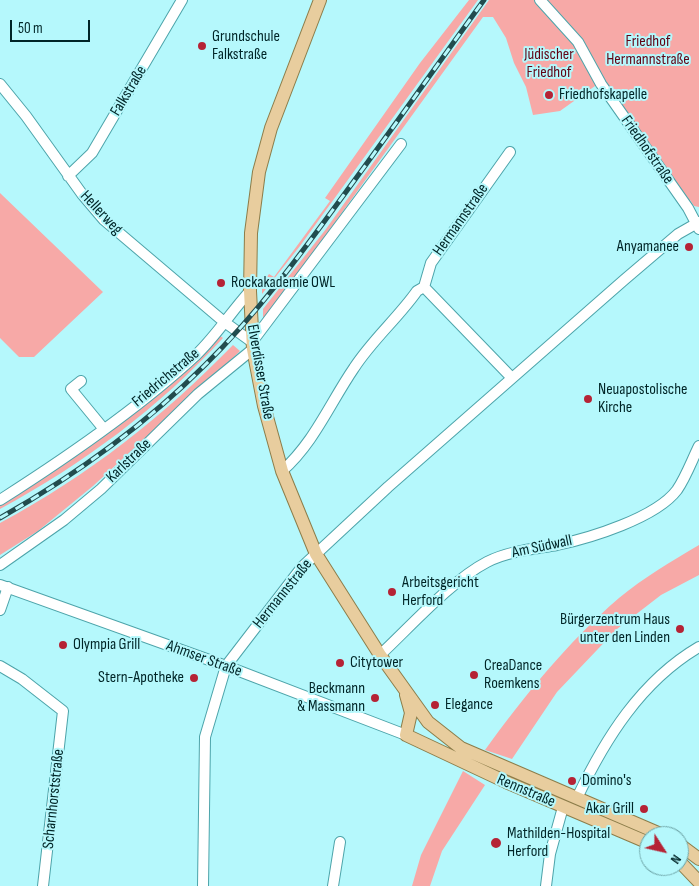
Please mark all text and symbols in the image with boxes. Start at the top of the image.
scale bar [12,10,92,42]
text: 50 m [18,19,43,38]
place label: Grundschule Falkstraße [212,27,280,65]
park label: Friedhof Hermannstraße [606,32,690,70]
marker: Grundschule Falkstraße [196,40,208,52]
park label: Jüdischer Friedhof [524,45,574,83]
street label: Falkstraße [107,62,151,120]
place label: Friedhofskapelle [559,85,647,105]
marker: Friedhofskapelle [543,89,555,101]
street label: Friedhofstraße [616,112,678,188]
street label: Hermannstraße [429,180,493,260]
street label: Hellerweg [76,187,126,239]
place label: Anyamanee [617,237,679,257]
marker: Anyamanee [683,241,695,253]
place label: Rockakademie OWL [231,273,335,293]
marker: Rockakademie OWL [215,277,227,289]
street label: Elverdisser Straße [242,323,278,421]
street label: Friedrichstraße [128,344,204,412]
place label: Neuapostolische Kirche [598,380,688,418]
marker: Neuapostolische Kirche [582,393,594,405]
street label: Karlstraße [102,435,156,487]
street label: Am Südwall [510,531,574,563]
street label: Hermannstraße [249,555,317,633]
place label: Arbeitsgericht Herford [402,573,479,611]
marker: Arbeitsgericht Herford [386,586,398,598]
place label: Bürgerzentrum Haus unter den Linden [560,610,670,648]
marker: Bürgerzentrum Haus unter den Linden [674,623,686,635]
place label: Olympia Grill [73,635,140,655]
street label: Ahmser Straße [164,636,244,682]
marker: Olympia Grill [57,639,69,651]
place label: Citytower [350,653,403,673]
place label: CreaDance Roemkens [484,656,542,694]
marker: Citytower [334,657,346,669]
place label: Stern-Apotheke [98,668,184,688]
marker: CreaDance Roemkens [468,669,480,681]
marker: Stern-Apotheke [188,672,200,684]
place label: Beckmann & Massmann [297,679,365,717]
marker: Beckmann & Massmann [369,692,381,704]
place label: Elegance [445,695,493,715]
marker: Elegance [429,699,441,711]
street label: Scharnhorststraße [39,748,69,850]
street label: Rennstraße [494,770,558,812]
place label: Domino's [582,771,632,791]
marker: Domino's [566,775,578,787]
place label: Akar Grill [586,799,634,819]
marker: Akar Grill [638,803,650,815]
place label: Mathilden-Hospital Herford [507,824,610,862]
north arrow [639,826,689,876]
marker: Mathilden-Hospital Herford [489,836,503,850]
text: N [667,851,685,867]

